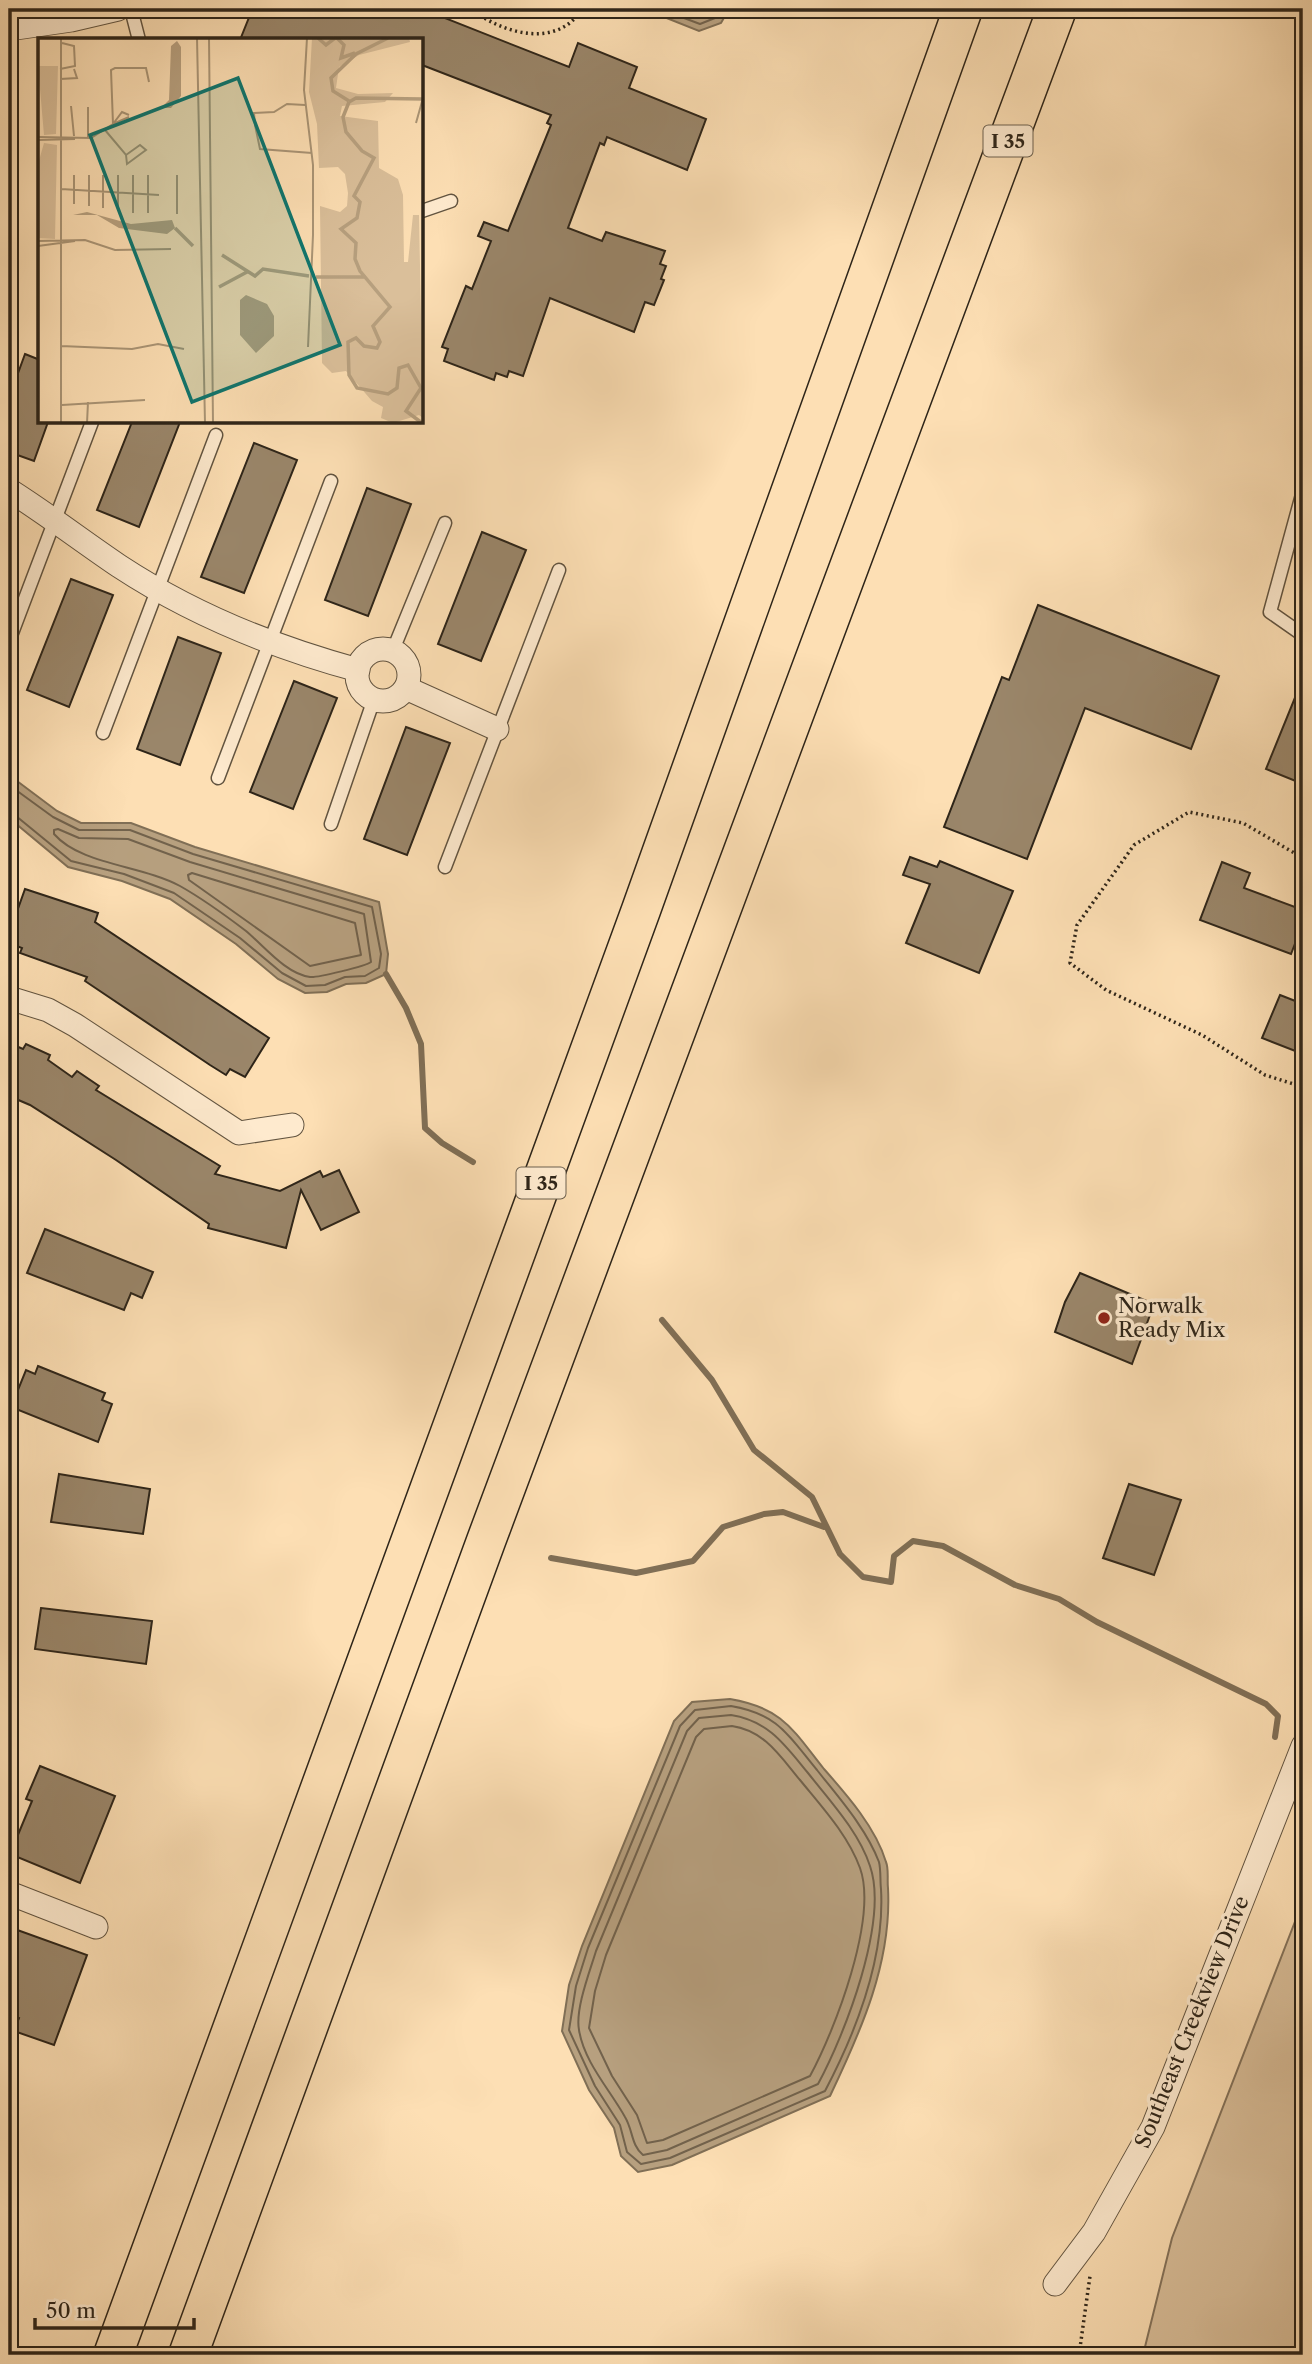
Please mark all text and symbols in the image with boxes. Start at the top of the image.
inset map [38,38,424,424]
road number: I 35 [984,125,1032,156]
road number: I 35 [516,1168,566,1198]
place label: Norwalk Ready Mix [1118,1293,1226,1342]
marker: Norwalk Ready Mix [1096,1310,1112,1326]
street label: Southeast Creekview Drive [1129,1892,1254,2152]
scale bar [35,2287,194,2331]
text: 50 m [46,2298,96,2323]

